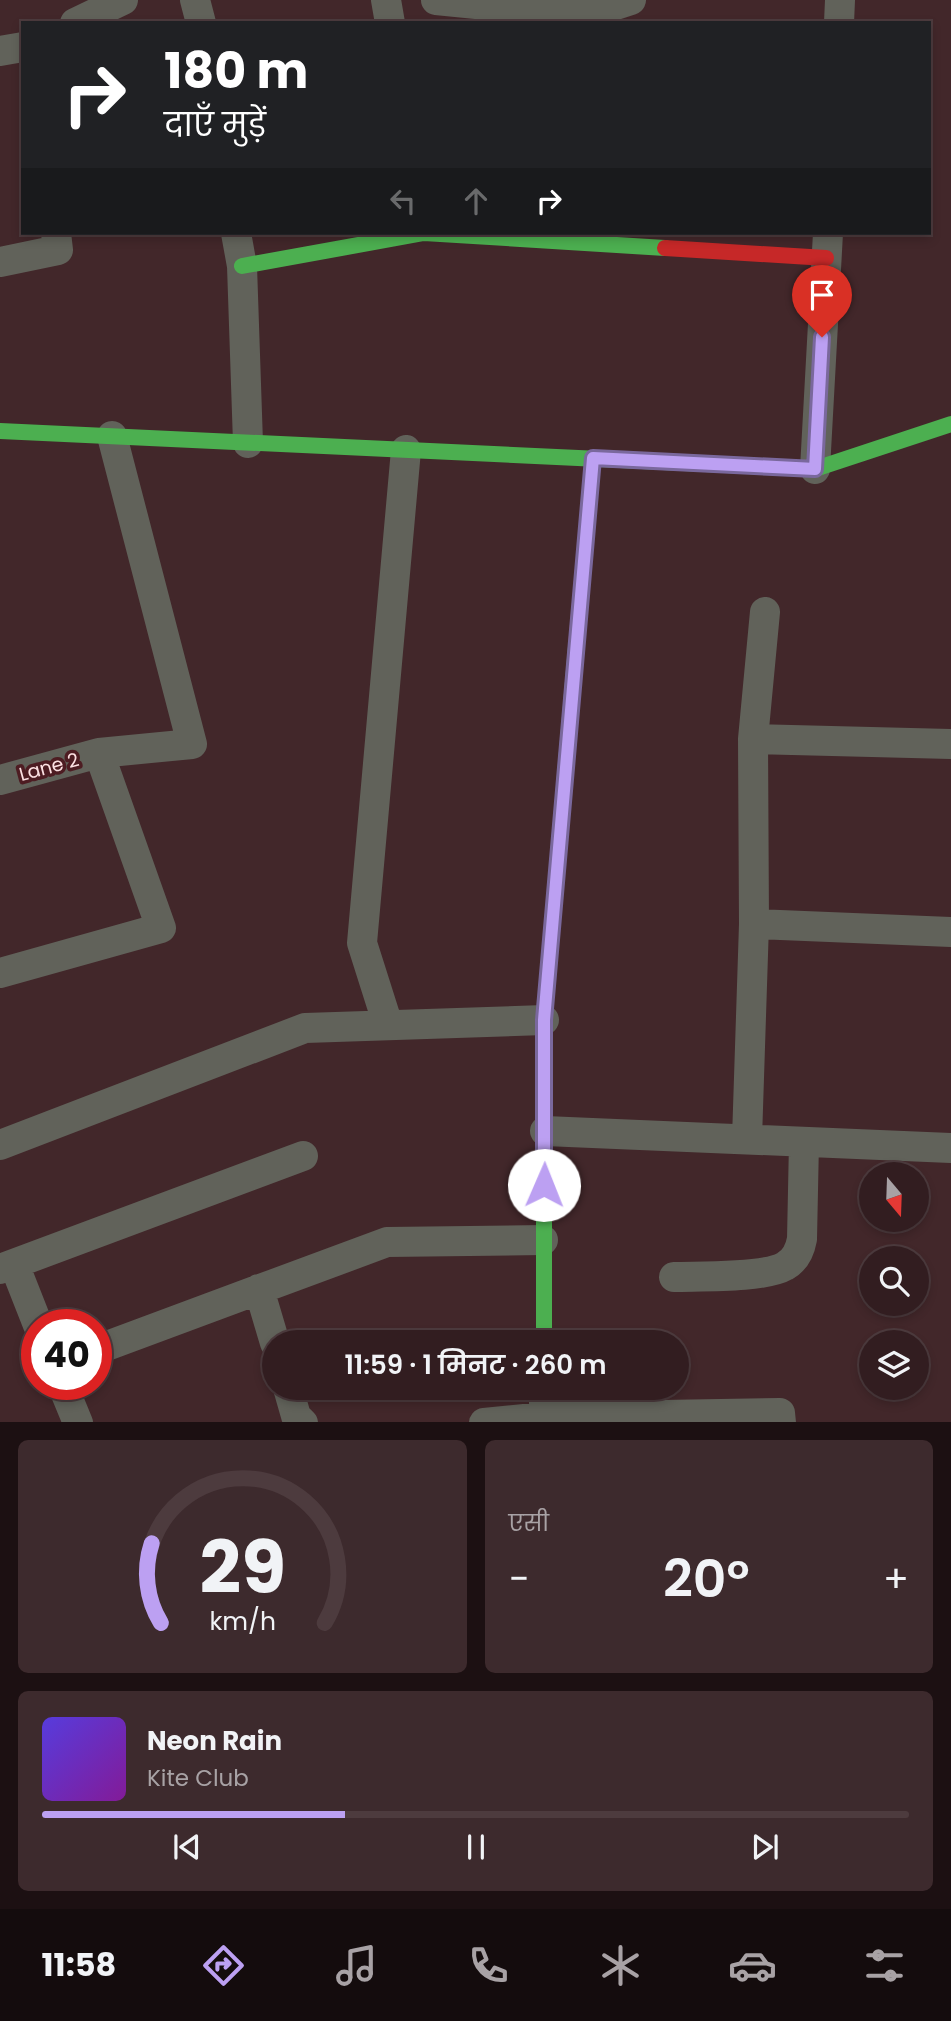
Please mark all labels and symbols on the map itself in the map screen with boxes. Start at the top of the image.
pin [792,265,852,337]
street label: Lane 2 [16,746,82,788]
position arrow [507,1148,581,1222]
north arrow [859,1162,929,1232]
speed limit sign: 40 [21,1309,112,1400]

